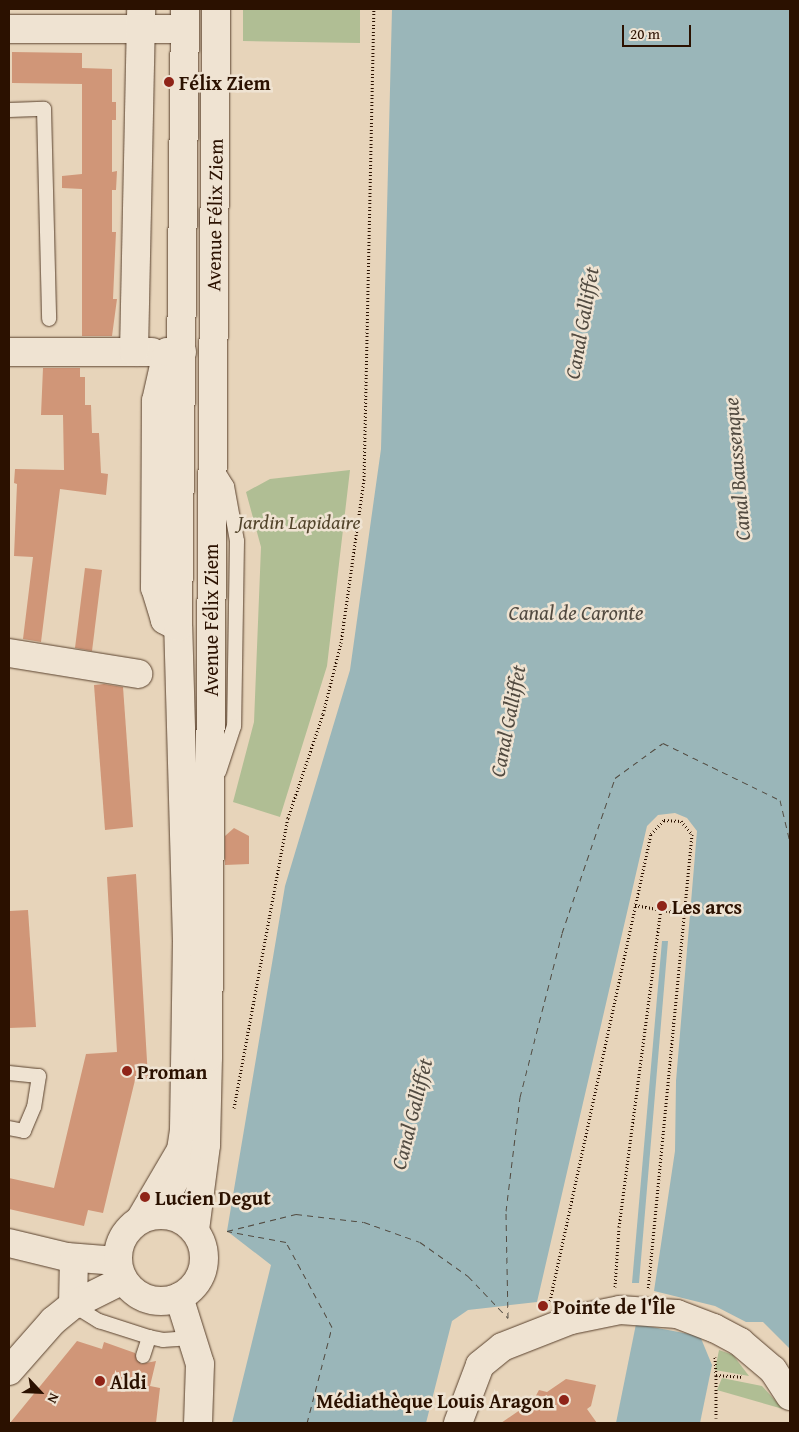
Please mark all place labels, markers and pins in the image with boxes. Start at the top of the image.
place label: Félix Ziem [179,70,271,94]
marker: Félix Ziem [163,76,175,88]
place label: Les arcs [672,894,742,918]
marker: Les arcs [656,900,668,912]
place label: Proman [137,1059,207,1083]
marker: Proman [121,1065,133,1077]
place label: Lucien Degut [155,1185,271,1209]
marker: Lucien Degut [139,1191,151,1203]
place label: Pointe de l'Île [553,1294,675,1318]
marker: Pointe de l'Île [537,1300,549,1312]
place label: Aldi [110,1369,147,1393]
marker: Aldi [94,1375,106,1387]
place label: Médiathèque Louis Aragon [316,1388,554,1412]
marker: Médiathèque Louis Aragon [558,1394,570,1406]

